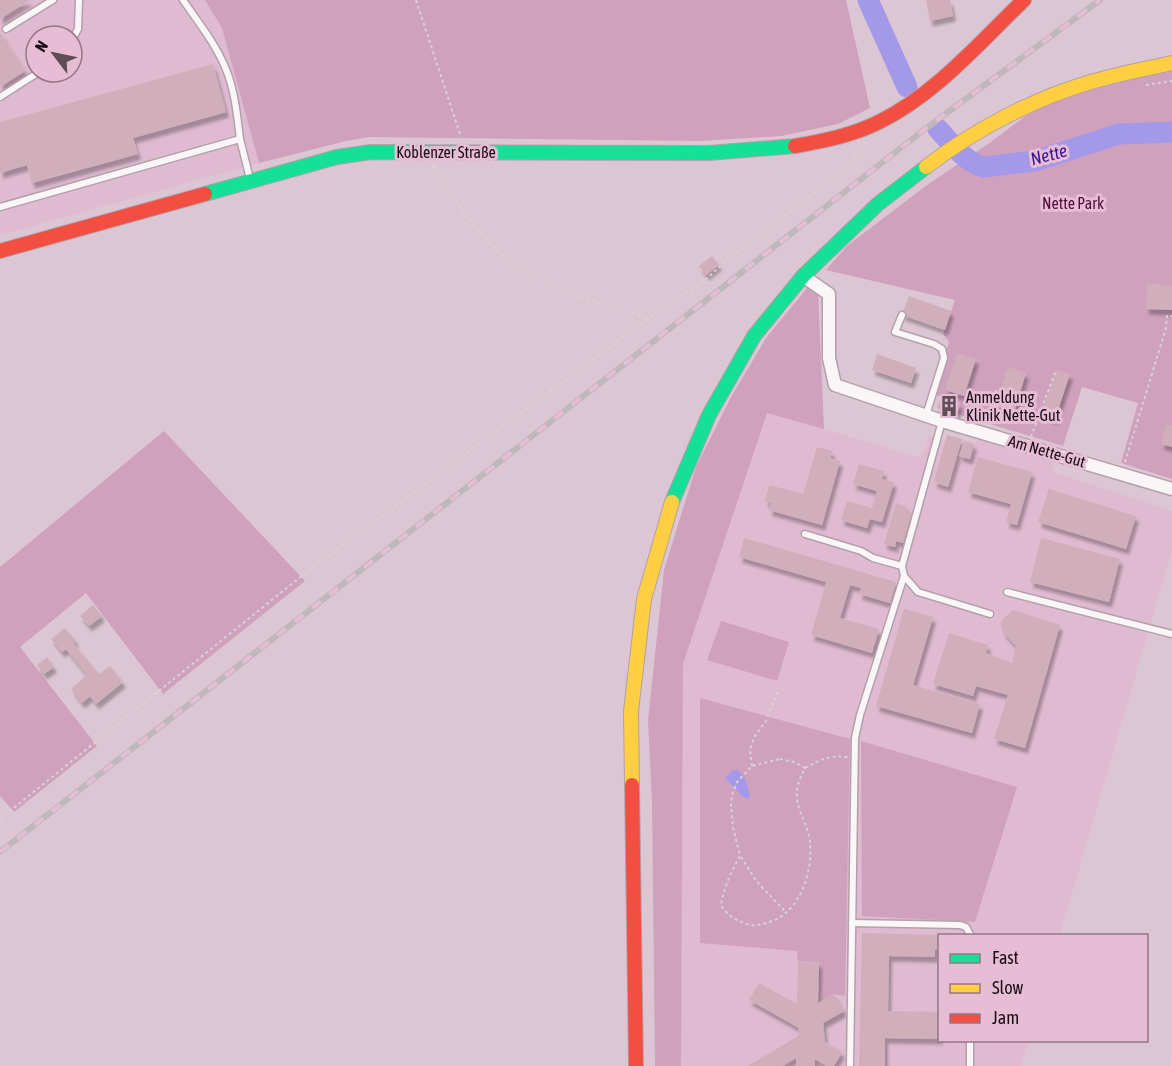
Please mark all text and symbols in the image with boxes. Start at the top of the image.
north arrow [24,24,84,84]
text: N [31,37,51,55]
water label: Nette [1028,140,1070,169]
street label: Koblenzer Straße [396,143,496,161]
park label: Nette Park [1042,194,1104,212]
place label: Anmeldung Klinik Nette-Gut [966,388,1061,424]
building icon: Anmeldung Klinik Nette-Gut [937,394,961,418]
street label: Am Nette-Gut [1006,431,1088,471]
legend [938,934,1148,1042]
text: Fast [992,947,1019,968]
text: Slow [992,977,1023,998]
text: Jam [992,1007,1019,1028]

